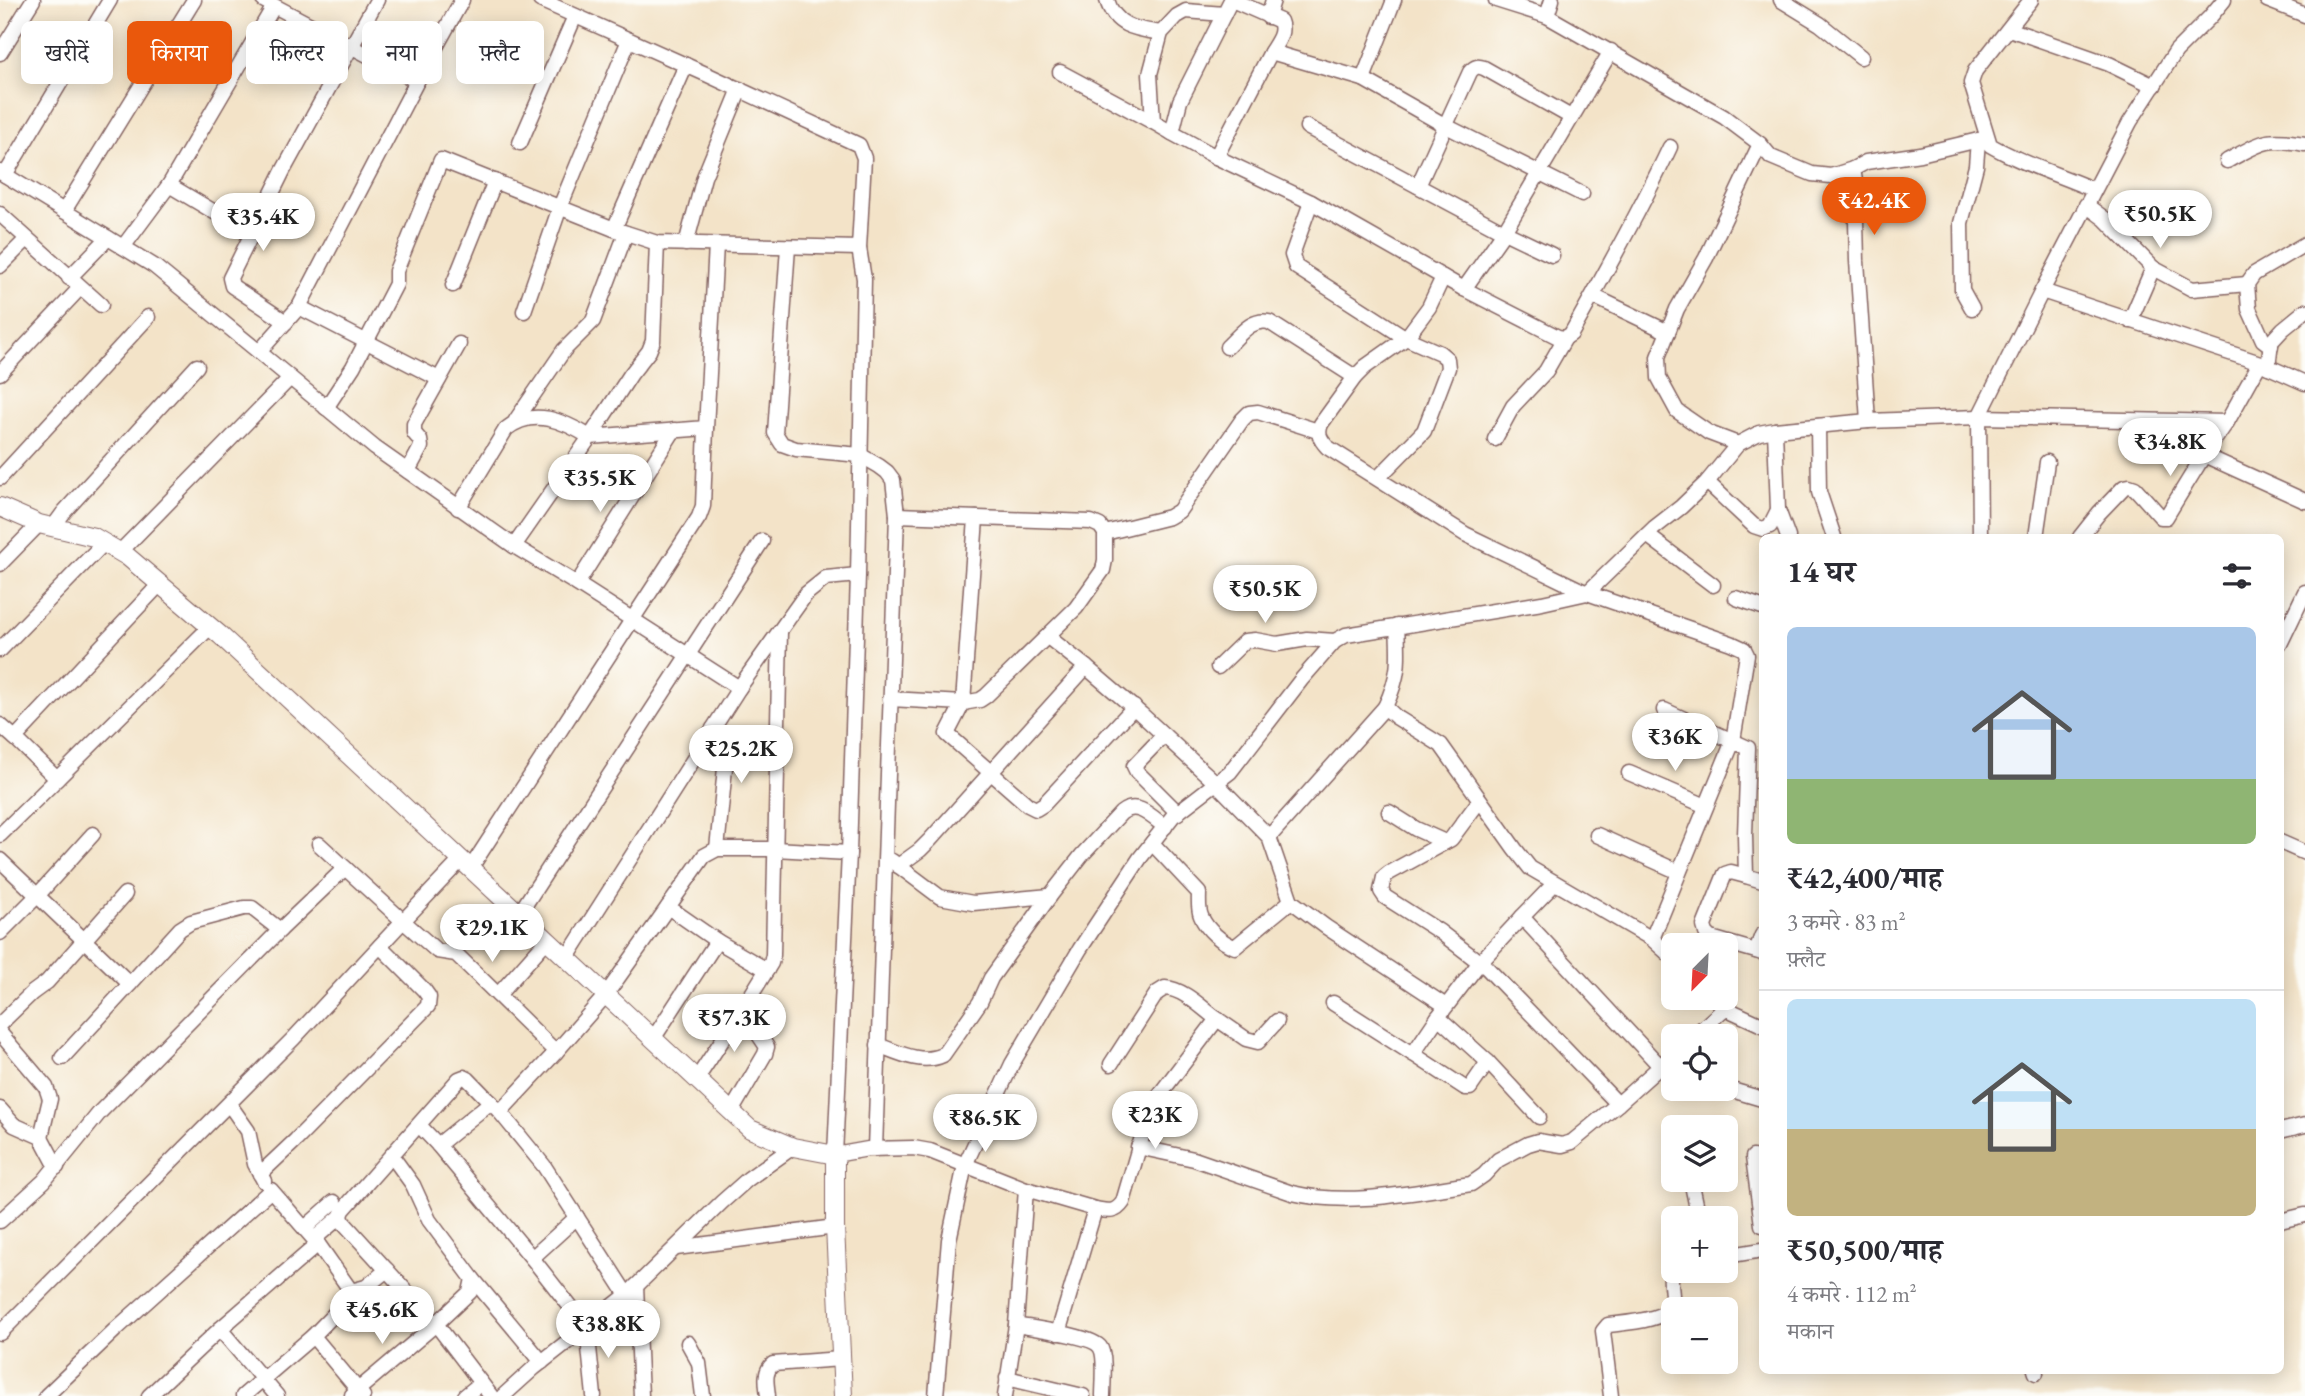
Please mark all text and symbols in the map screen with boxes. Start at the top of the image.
chip: खरीदें [21,21,113,84]
chip: किराया [127,21,232,84]
chip: फ़िल्टर [246,21,348,84]
chip: नया [362,21,442,84]
chip: फ़्लैट [456,21,544,84]
pin: ₹42.4K [1817,177,1931,237]
text: ₹42.4K [1838,185,1910,215]
pin: ₹50.5K [2103,190,2217,250]
pin: ₹35.4K [206,194,320,253]
text: ₹50.5K [2124,198,2196,228]
text: ₹35.4K [227,201,299,231]
pin: ₹34.8K [2113,419,2227,478]
text: ₹34.8K [2134,426,2206,456]
pin: ₹35.5K [543,454,657,514]
text: ₹35.5K [564,462,636,492]
text: 14 घर [1787,552,1856,591]
icon: filters [2218,557,2256,595]
pin: ₹50.5K [1208,566,1322,625]
text: ₹50.5K [1229,573,1301,603]
icon: home [1959,672,2085,798]
pin: ₹36K [1634,714,1716,773]
text: ₹36K [1648,721,1702,751]
pin: ₹25.2K [684,726,798,785]
text: ₹25.2K [705,733,777,763]
text: ₹42,400/माह [1787,858,1942,897]
pin: ₹29.1K [435,904,549,964]
text: 3 कमरे · 83 m² [1787,907,1906,937]
text: ₹29.1K [456,912,528,942]
north arrow [1661,933,1738,1010]
map controls [1661,933,1738,1374]
text: फ़्लैट [1787,944,1825,974]
pin: ₹57.3K [677,995,791,1054]
text: ₹57.3K [698,1002,770,1032]
button: locate [1661,1024,1738,1101]
icon: home [1959,1044,2085,1170]
pin: ₹23K [1114,1092,1196,1151]
pin: ₹86.5K [928,1094,1042,1154]
text: ₹23K [1128,1099,1182,1129]
text: ₹86.5K [949,1102,1021,1132]
button: layers [1661,1115,1738,1192]
button: + [1661,1206,1738,1283]
text: ₹50,500/माह [1787,1230,1942,1269]
text: 4 कमरे · 112 m² [1787,1279,1917,1309]
pin: ₹45.6K [325,1286,439,1346]
text: ₹45.6K [346,1294,418,1324]
button: − [1661,1297,1738,1374]
pin: ₹38.8K [551,1300,665,1360]
text: ₹38.8K [572,1308,644,1338]
text: मकान [1787,1316,1834,1346]

